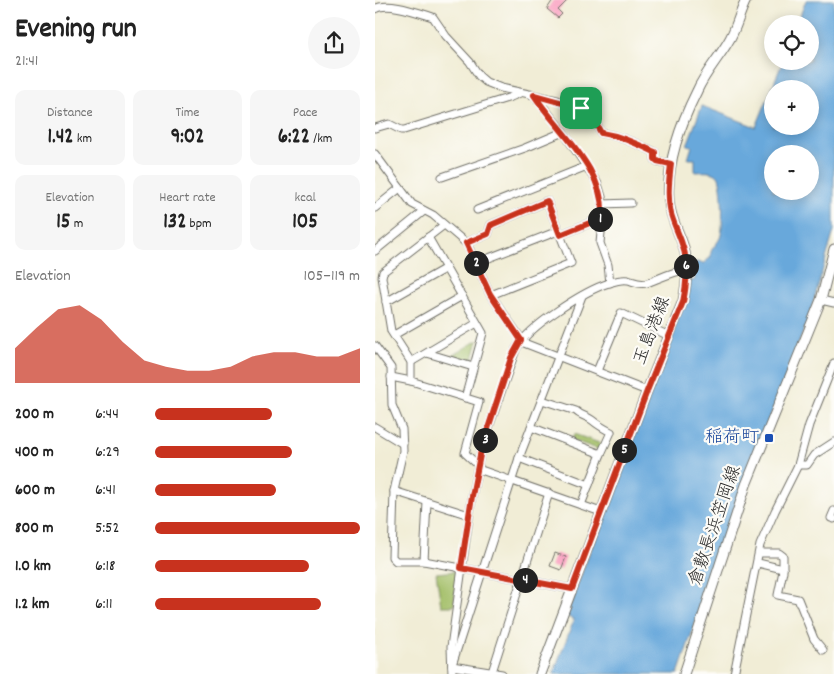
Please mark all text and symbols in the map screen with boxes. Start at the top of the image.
text: Evening run [15,11,137,51]
map controls [764,15,819,200]
button: locate [764,15,819,70]
button: share [308,17,360,69]
text: 21:41 [15,50,38,73]
button: + [764,80,819,135]
pin [560,87,602,129]
icon: arrive [567,94,595,122]
text: Distance [47,103,93,123]
text: Time [176,103,199,123]
text: Pace [293,103,318,123]
text: 1.42 [48,123,74,153]
text: 9:02 [171,123,204,153]
text: 6:22 [278,123,310,153]
text: km [74,129,92,149]
text: /km [310,129,333,149]
button: − [764,145,819,200]
text: Elevation [45,188,94,208]
text: Heart rate [159,188,216,208]
text: kcal [295,188,316,208]
pin: 1 [587,206,613,232]
text: 15 [56,208,71,238]
text: 132 [163,208,186,238]
text: 105 [292,208,318,238]
text: 1 [599,209,602,229]
text: m [71,214,83,234]
text: bpm [186,214,212,234]
pin: 2 [463,250,489,276]
text: 2 [473,253,480,273]
pin: 6 [673,254,699,278]
text: 6 [683,256,690,276]
text: Elevation [15,265,71,288]
text: 105–119 m [303,265,360,288]
street label: 玉島港線 [628,293,678,369]
text: 200 m [15,403,54,426]
text: 6:44 [95,403,119,426]
place label: 稲荷町 [705,426,759,451]
pin: 3 [473,428,497,452]
text: 3 [482,430,489,450]
marker: 稲荷町 [763,432,775,444]
pin: 5 [611,438,637,462]
text: 5 [621,440,628,460]
text: 400 m [15,441,54,464]
text: 6:29 [95,441,120,464]
street label: 倉敷長浜笠岡線 [684,462,748,590]
text: 600 m [15,479,55,502]
text: 6:41 [95,479,116,502]
text: 800 m [15,517,54,540]
text: 5:52 [95,517,119,540]
text: 1.0 km [15,555,51,578]
text: 6:18 [95,555,115,578]
pin: 4 [513,568,537,592]
text: 4 [523,570,528,590]
text: 1.2 km [15,593,49,616]
text: 6:11 [95,593,113,616]

